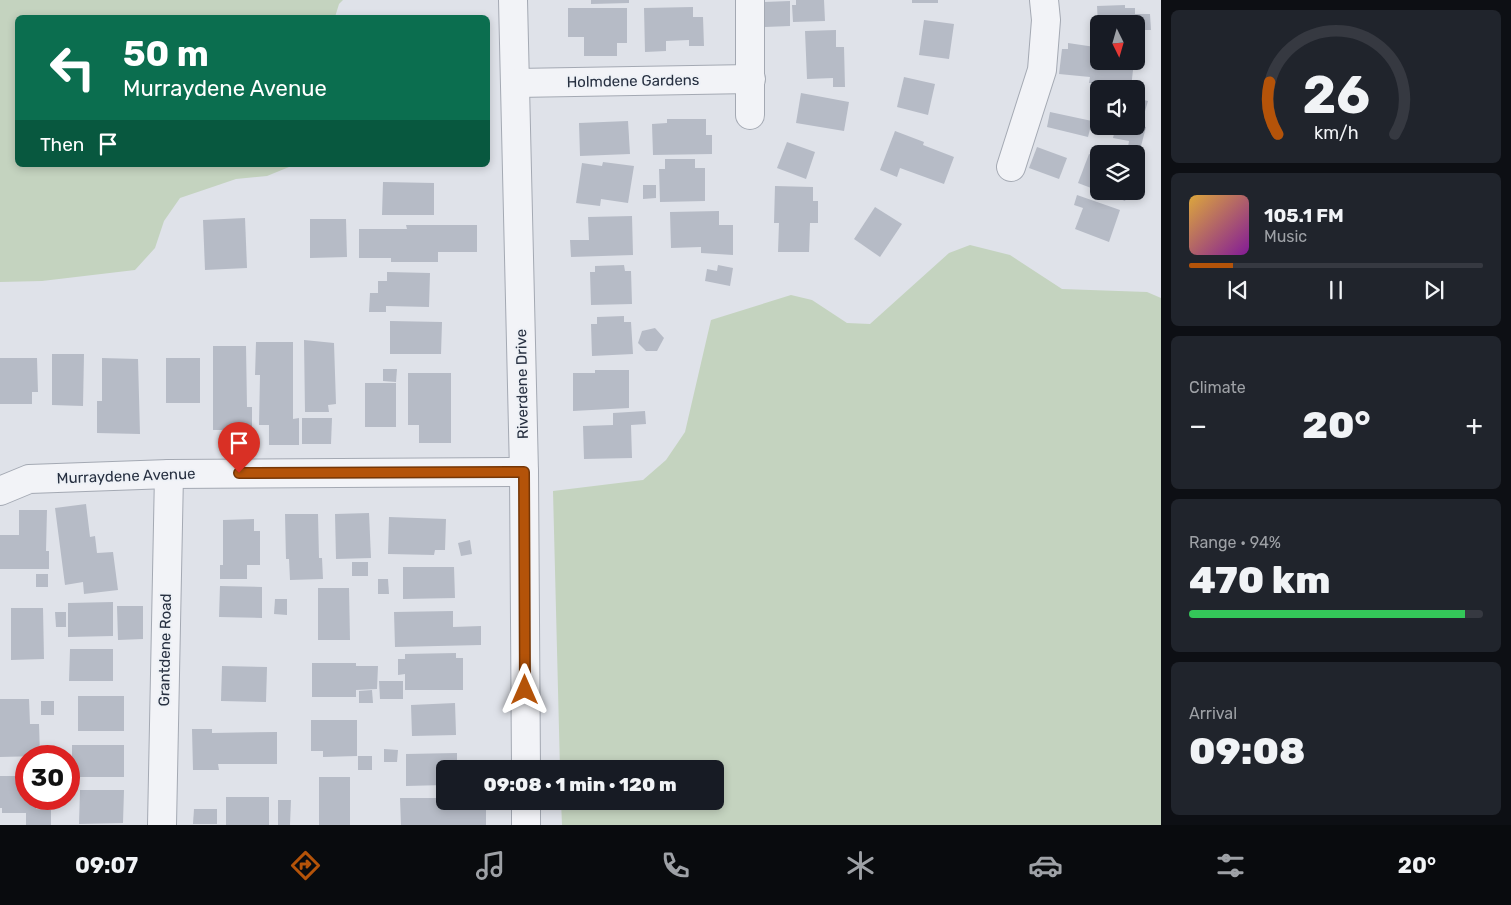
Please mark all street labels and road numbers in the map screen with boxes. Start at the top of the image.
street label: Holmdene Gardens [566,71,700,91]
street label: Riverdene Drive [512,329,532,439]
street label: Murraydene Avenue [56,465,196,487]
street label: Grantdene Road [155,593,175,707]

